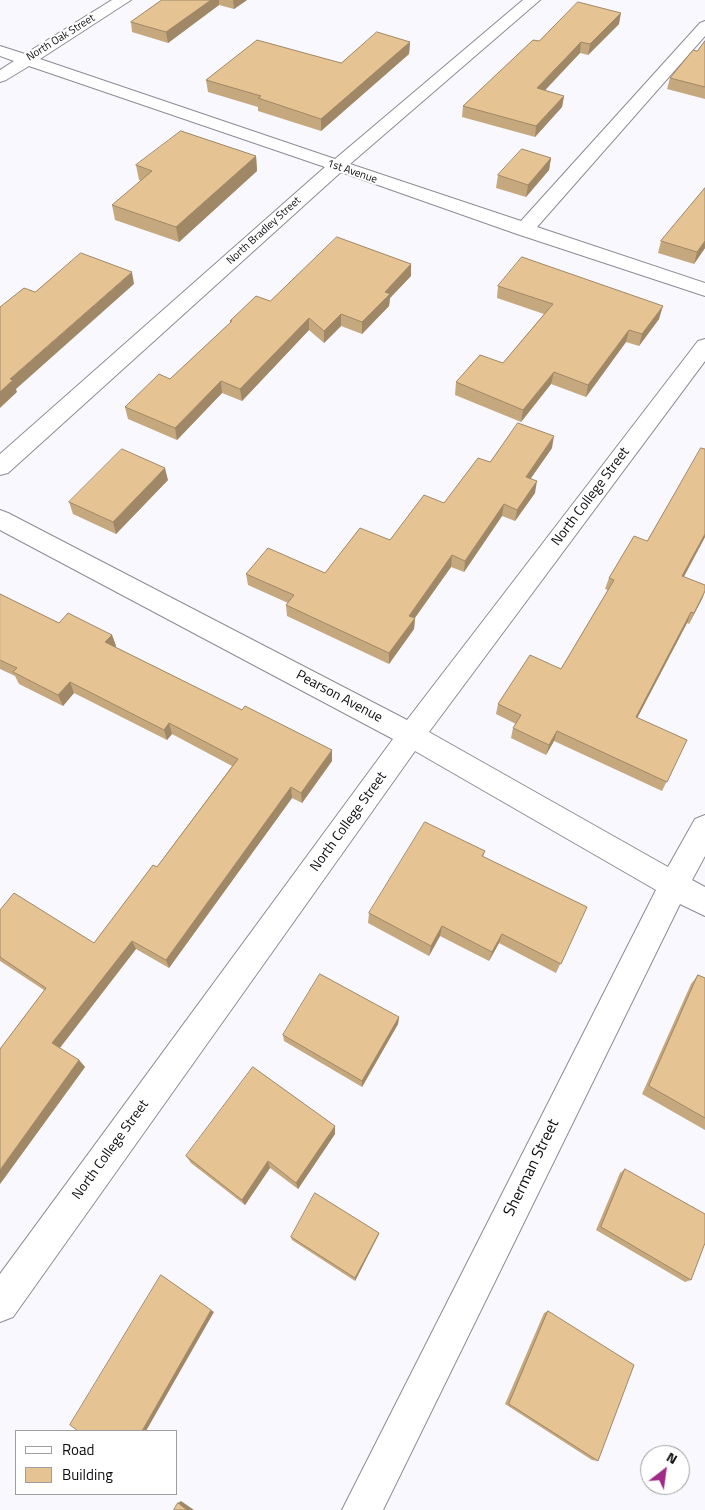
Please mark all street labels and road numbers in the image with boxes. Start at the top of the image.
street label: North Oak Street [24,12,98,64]
street label: 1st Avenue [325,157,379,187]
street label: North Bradley Street [224,194,304,268]
street label: North College Street [548,444,634,550]
street label: Pearson Avenue [293,667,385,727]
street label: North College Street [307,769,391,875]
street label: North College Street [69,1097,153,1203]
street label: Sherman Street [500,1116,564,1220]

